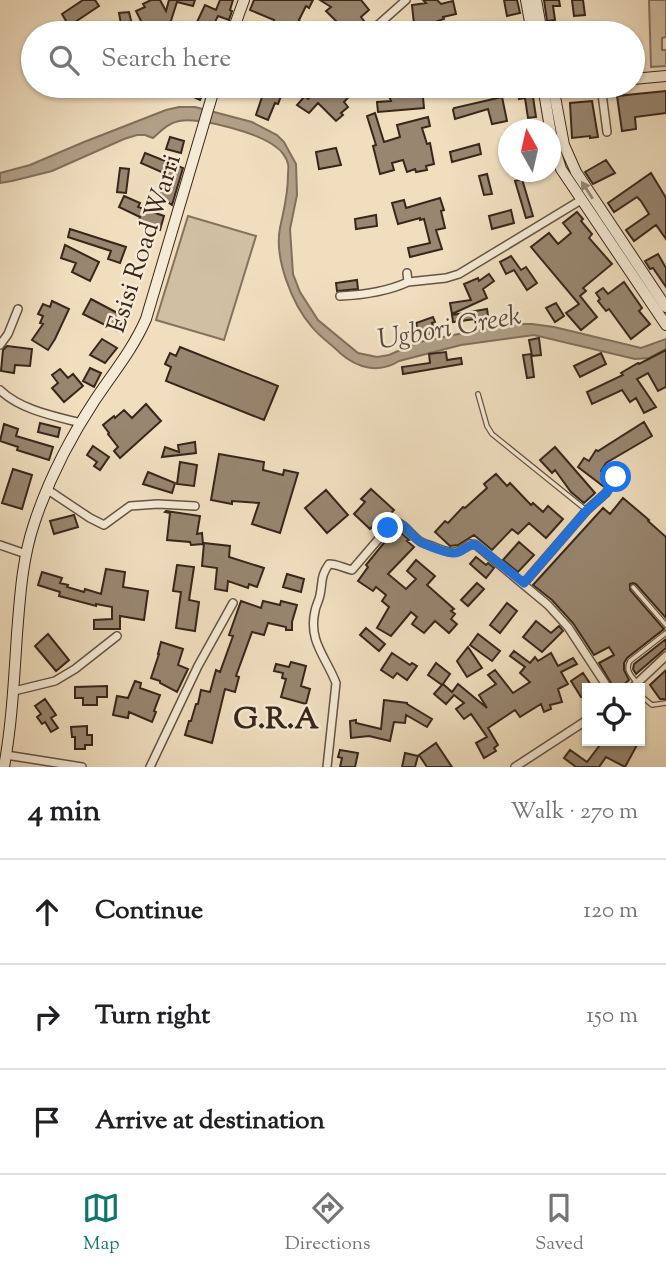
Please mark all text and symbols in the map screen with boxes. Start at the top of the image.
search box [21,21,645,98]
icon: search [45,41,83,79]
text: Search here [101,41,231,78]
north arrow [498,119,561,182]
street label: Esisi Road Warri [99,149,192,338]
one-way arrow [580,180,593,200]
water label: Ugbori Creek [374,297,525,361]
route start [600,461,631,492]
route end [372,512,403,543]
map controls [582,683,645,746]
button: locate [582,683,645,746]
district label: G.R.A [233,699,319,742]
text: 4 min [28,791,101,834]
text: Walk · 270 m [510,796,638,829]
icon: ahead [28,893,66,931]
text: Continue [95,893,203,930]
text: 120 m [583,895,638,928]
icon: right [28,998,66,1036]
text: Turn right [95,998,210,1035]
text: 150 m [586,1000,638,1033]
icon: arrive [28,1103,66,1141]
text: Arrive at destination [95,1103,325,1140]
tab: Map [82,1189,120,1258]
tab: Directions [285,1189,370,1258]
tab: Saved [535,1189,584,1258]

